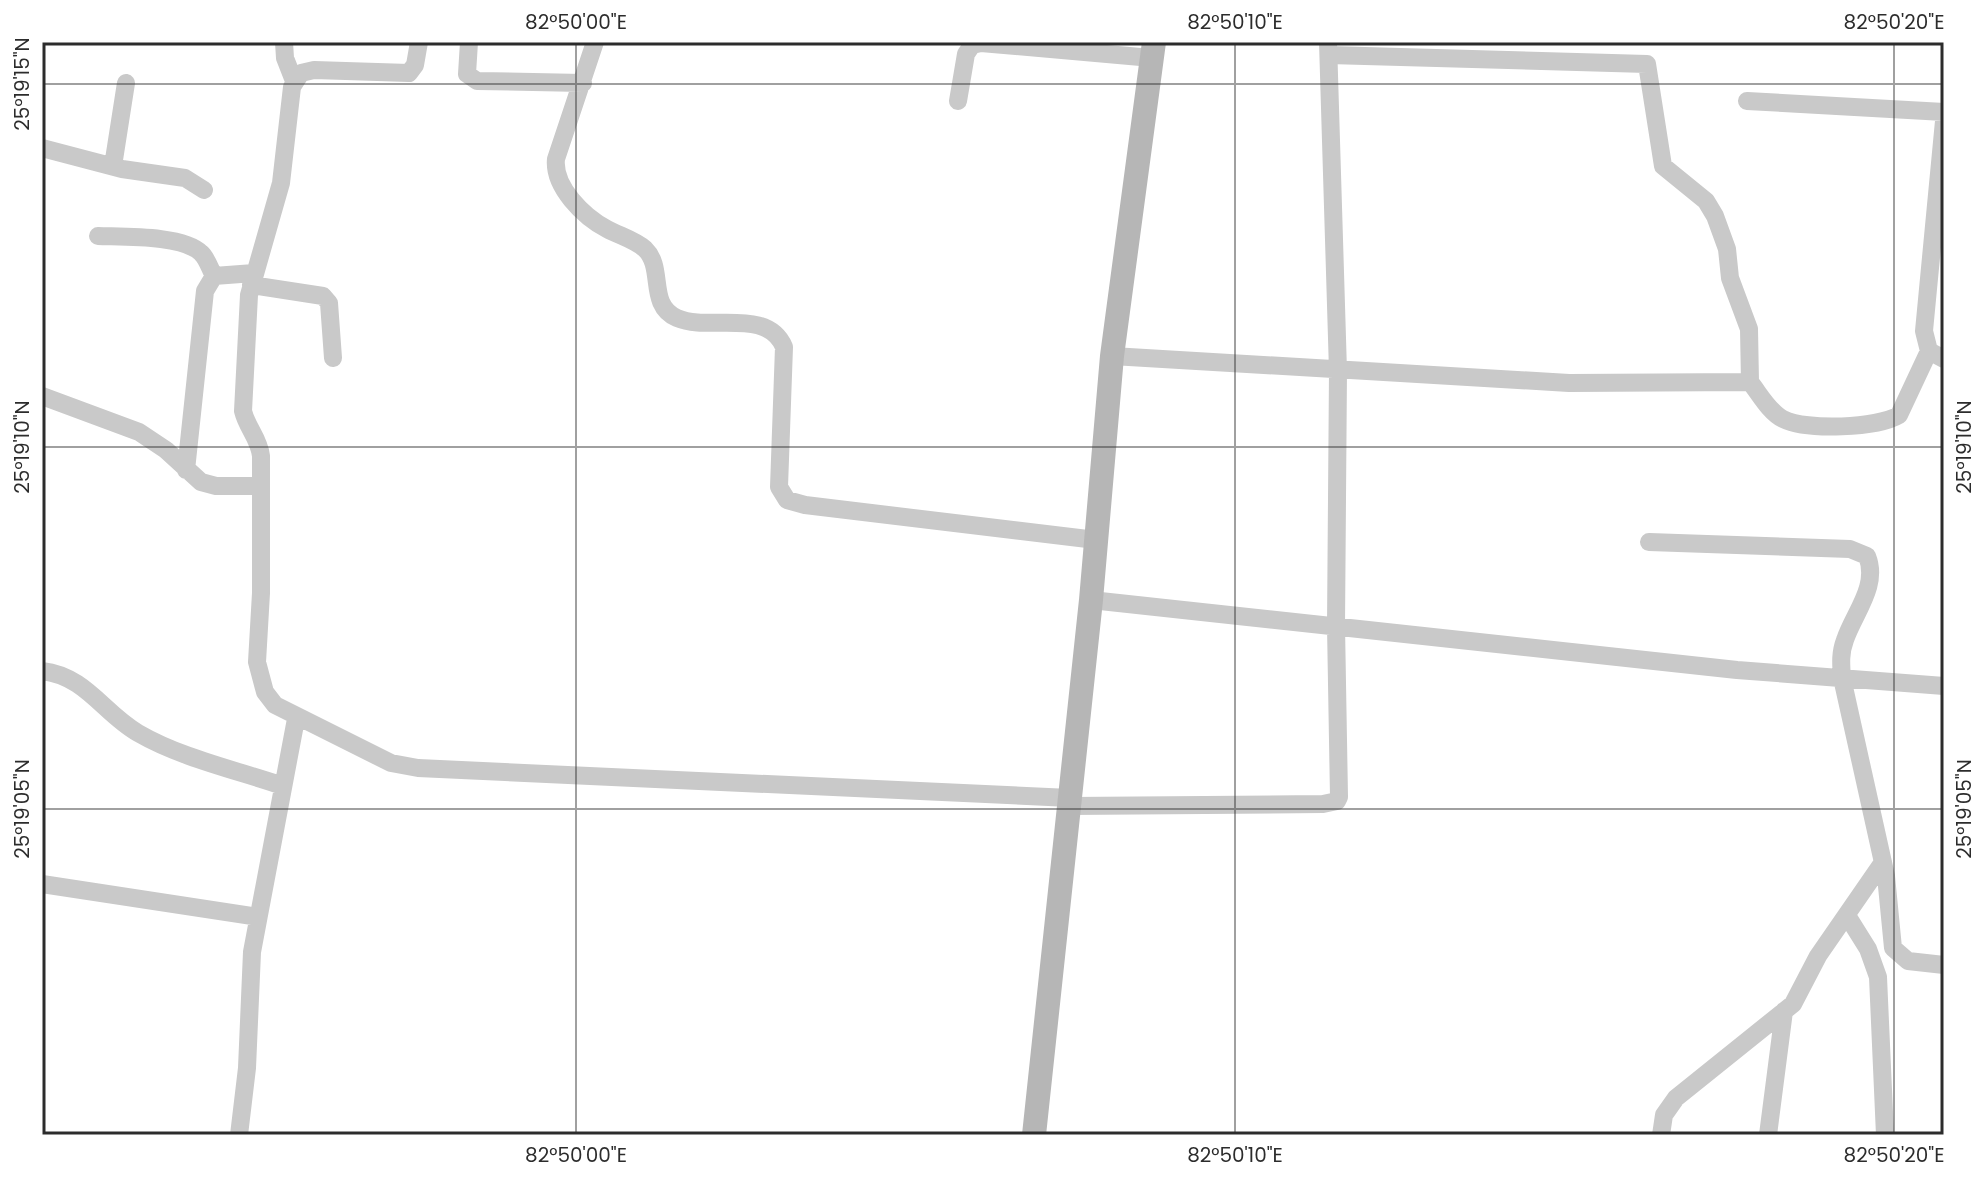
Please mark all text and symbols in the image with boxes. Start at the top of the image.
text: 82°50'00"E [525,8,627,36]
text: 82°50'10"E [1187,8,1283,36]
text: 82°50'20"E [1844,8,1944,36]
text: 25°19'15"N [8,37,36,131]
text: 25°19'10"N [8,400,36,494]
text: 25°19'10"N [1950,400,1978,494]
text: 25°19'05"N [8,759,36,859]
text: 25°19'05"N [1950,759,1978,859]
text: 82°50'00"E [525,1141,627,1169]
text: 82°50'10"E [1187,1141,1283,1169]
text: 82°50'20"E [1844,1141,1944,1169]

